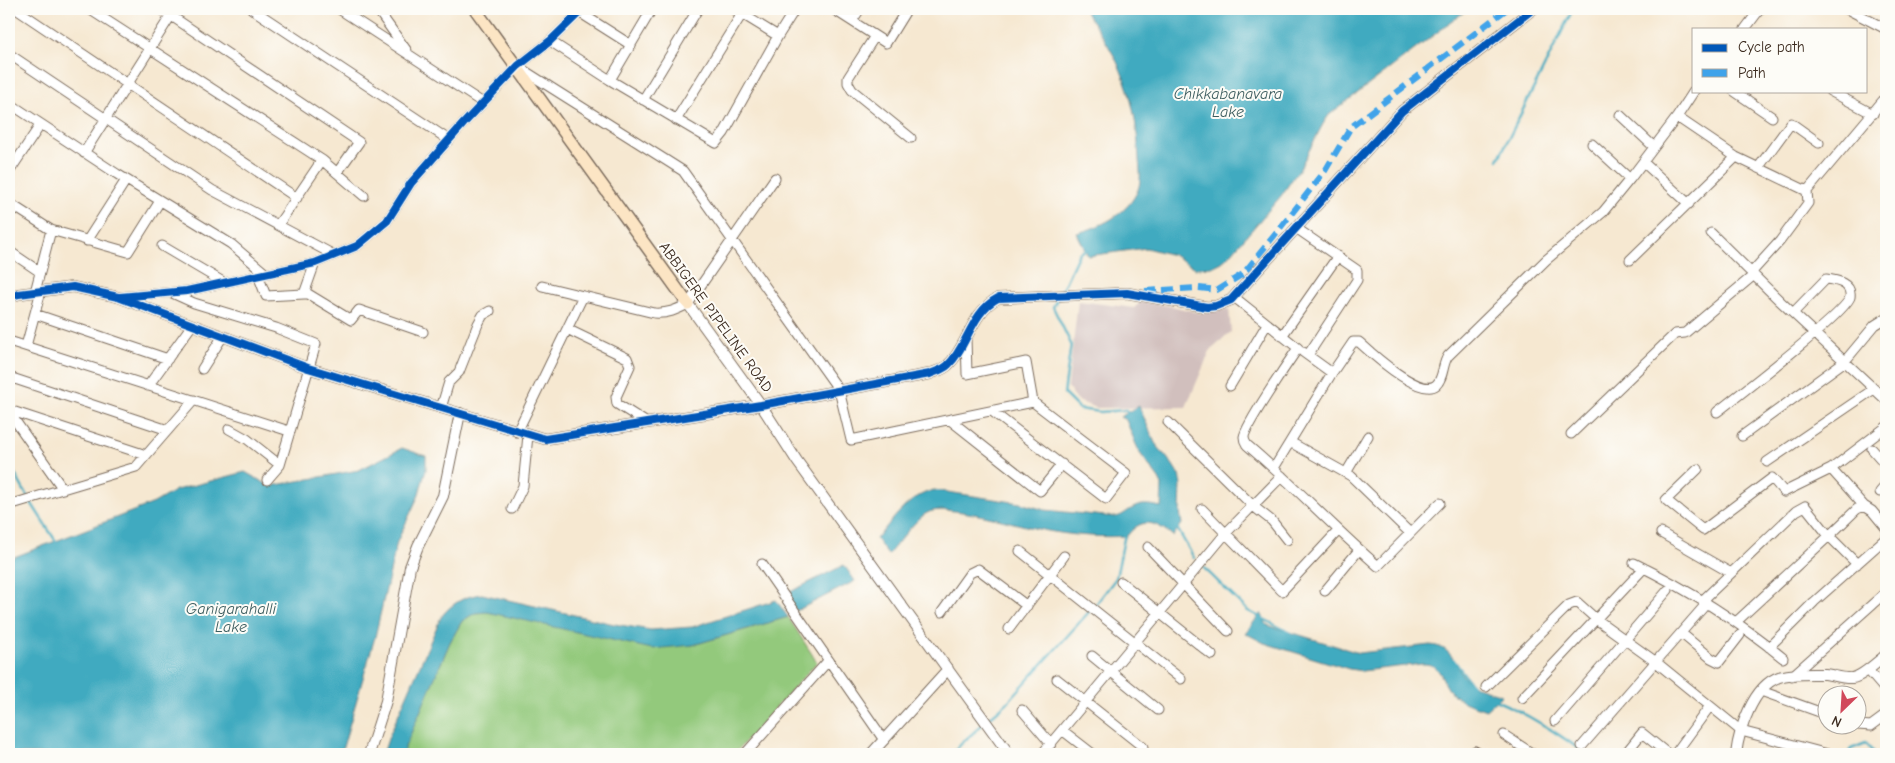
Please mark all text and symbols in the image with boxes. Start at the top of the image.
legend [1692,28,1868,92]
text: Cycle path [1738,38,1805,56]
text: Path [1738,64,1766,82]
water label: Chikkabanavara Lake [1174,85,1282,121]
street label: ABBIGERE PIPELINE ROAD [655,238,777,396]
water label: Ganigarahalli Lake [186,600,277,636]
north arrow [1818,686,1868,736]
text: N [1829,712,1844,731]

